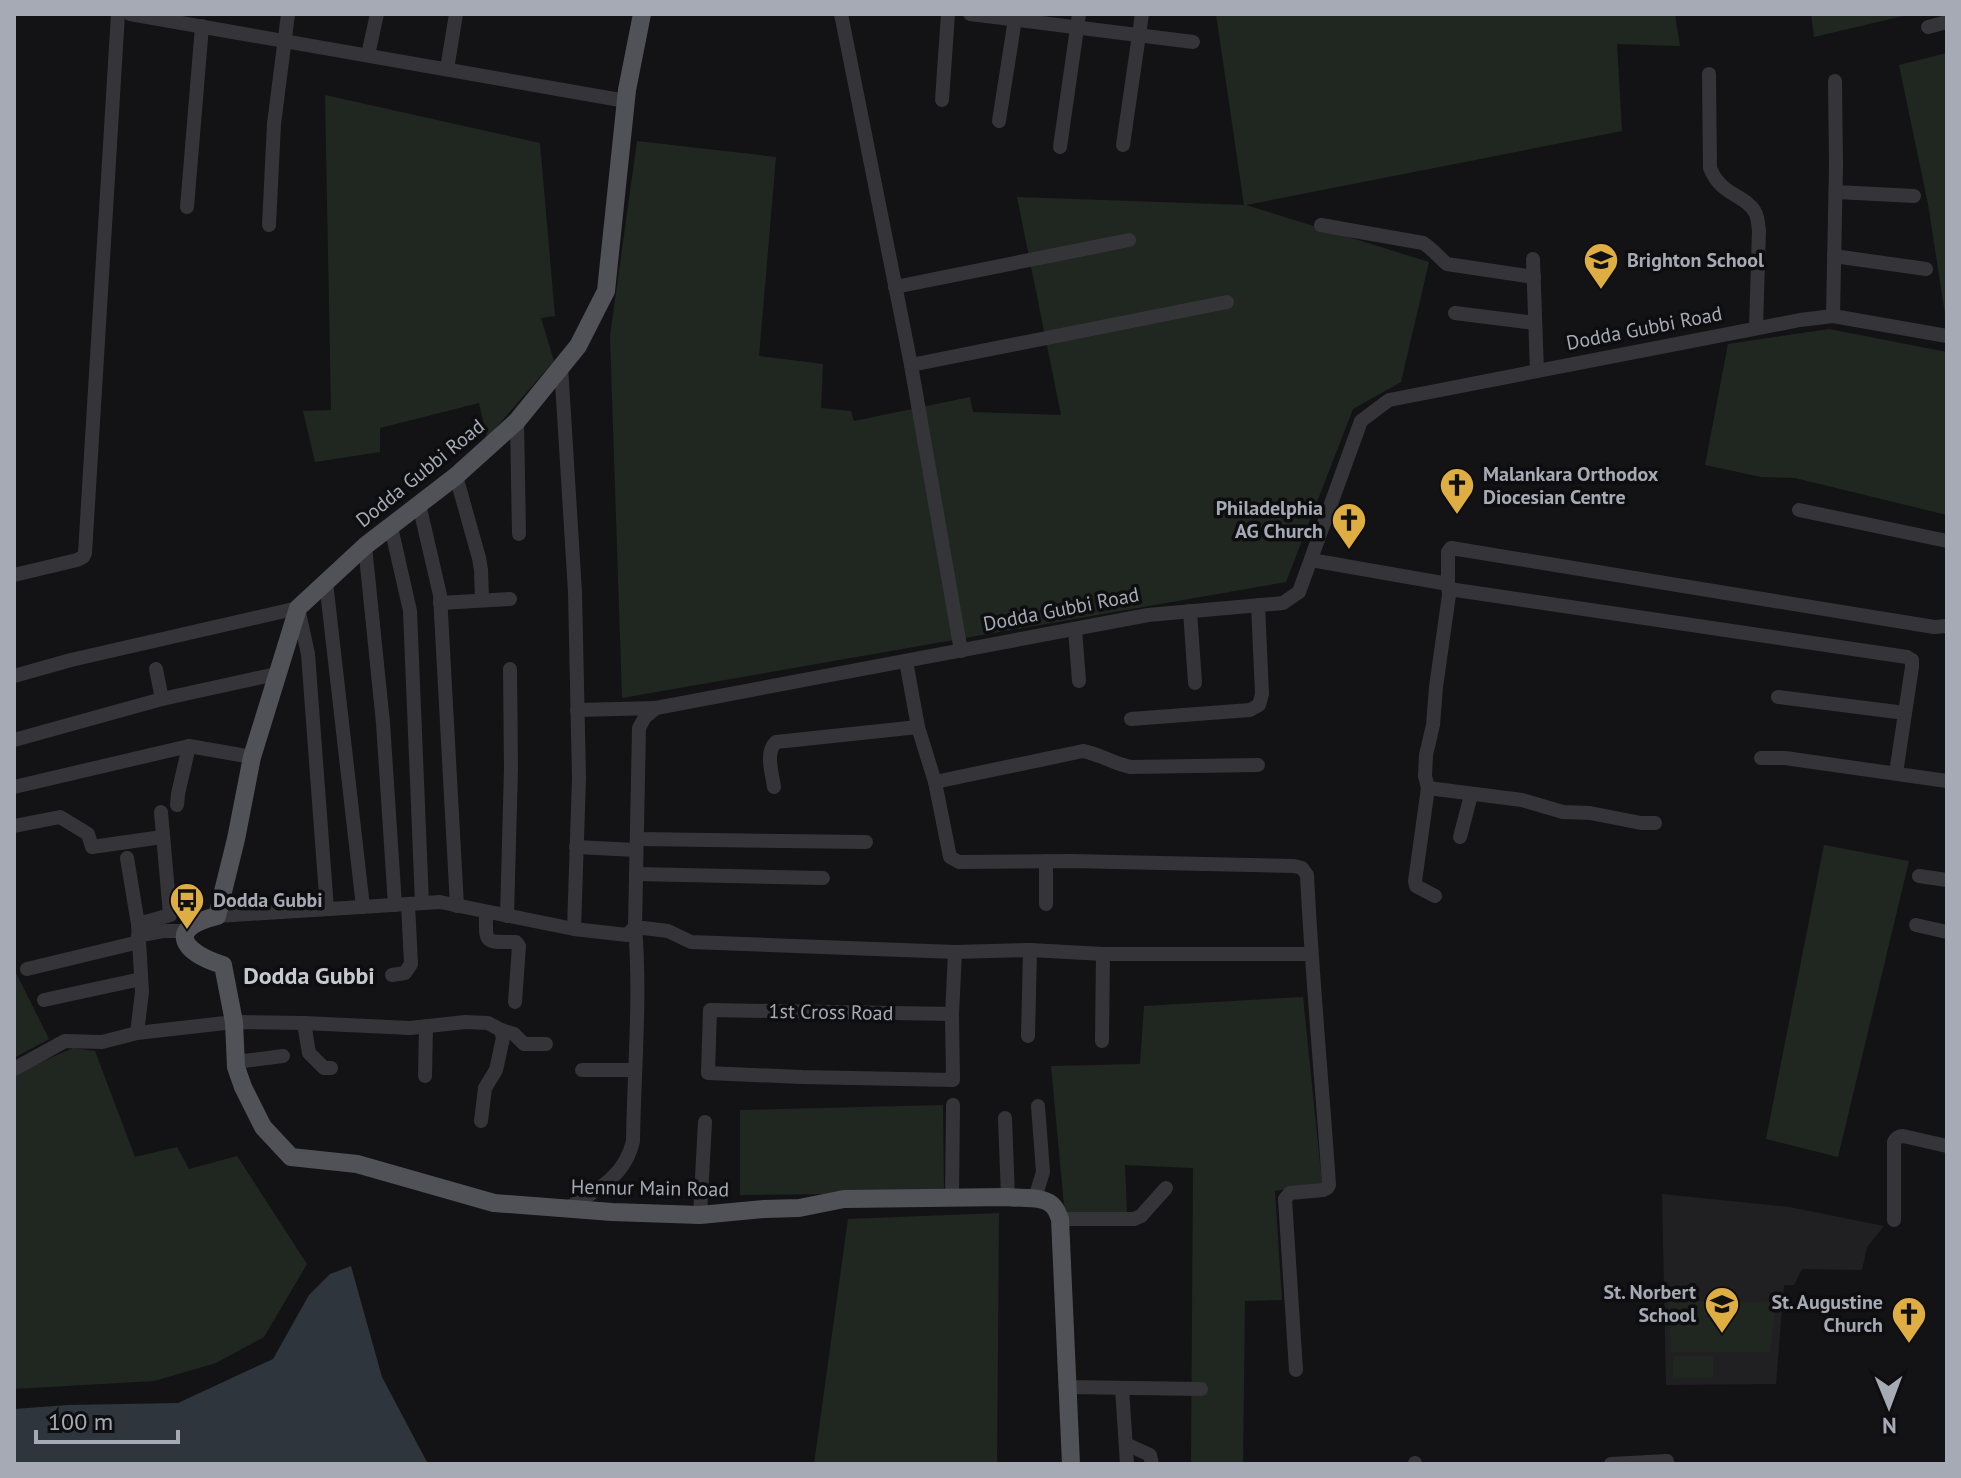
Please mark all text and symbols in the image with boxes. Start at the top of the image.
school or university icon: Brighton School [1582,241,1620,291]
place label: Brighton School [1627,247,1764,273]
street label: Dodda Gubbi Road [1564,300,1724,356]
street label: Dodda Gubbi Road [350,413,490,533]
place label: Malankara Orthodox Diocesian Centre [1483,461,1659,510]
church icon: Malankara Orthodox Diocesian Centre [1438,466,1476,516]
place label: Philadelphia AG Church [1216,495,1323,544]
church icon: Philadelphia AG Church [1330,501,1368,551]
street label: Dodda Gubbi Road [981,581,1141,637]
bus stop icon: Dodda Gubbi [168,881,206,931]
place label: Dodda Gubbi [213,887,323,913]
district label: Dodda Gubbi [243,960,375,991]
street label: 1st Cross Road [769,998,893,1026]
street label: Hennur Main Road [571,1174,729,1202]
place label: St. Norbert School [1603,1279,1696,1328]
school or university icon: St. Norbert School [1703,1285,1741,1335]
place label: St. Augustine Church [1771,1289,1883,1338]
church icon: St. Augustine Church [1890,1295,1928,1345]
north arrow [1849,1366,1929,1446]
scale bar [36,1394,178,1444]
text: 100 m [48,1406,113,1437]
text: N [1882,1412,1897,1440]

